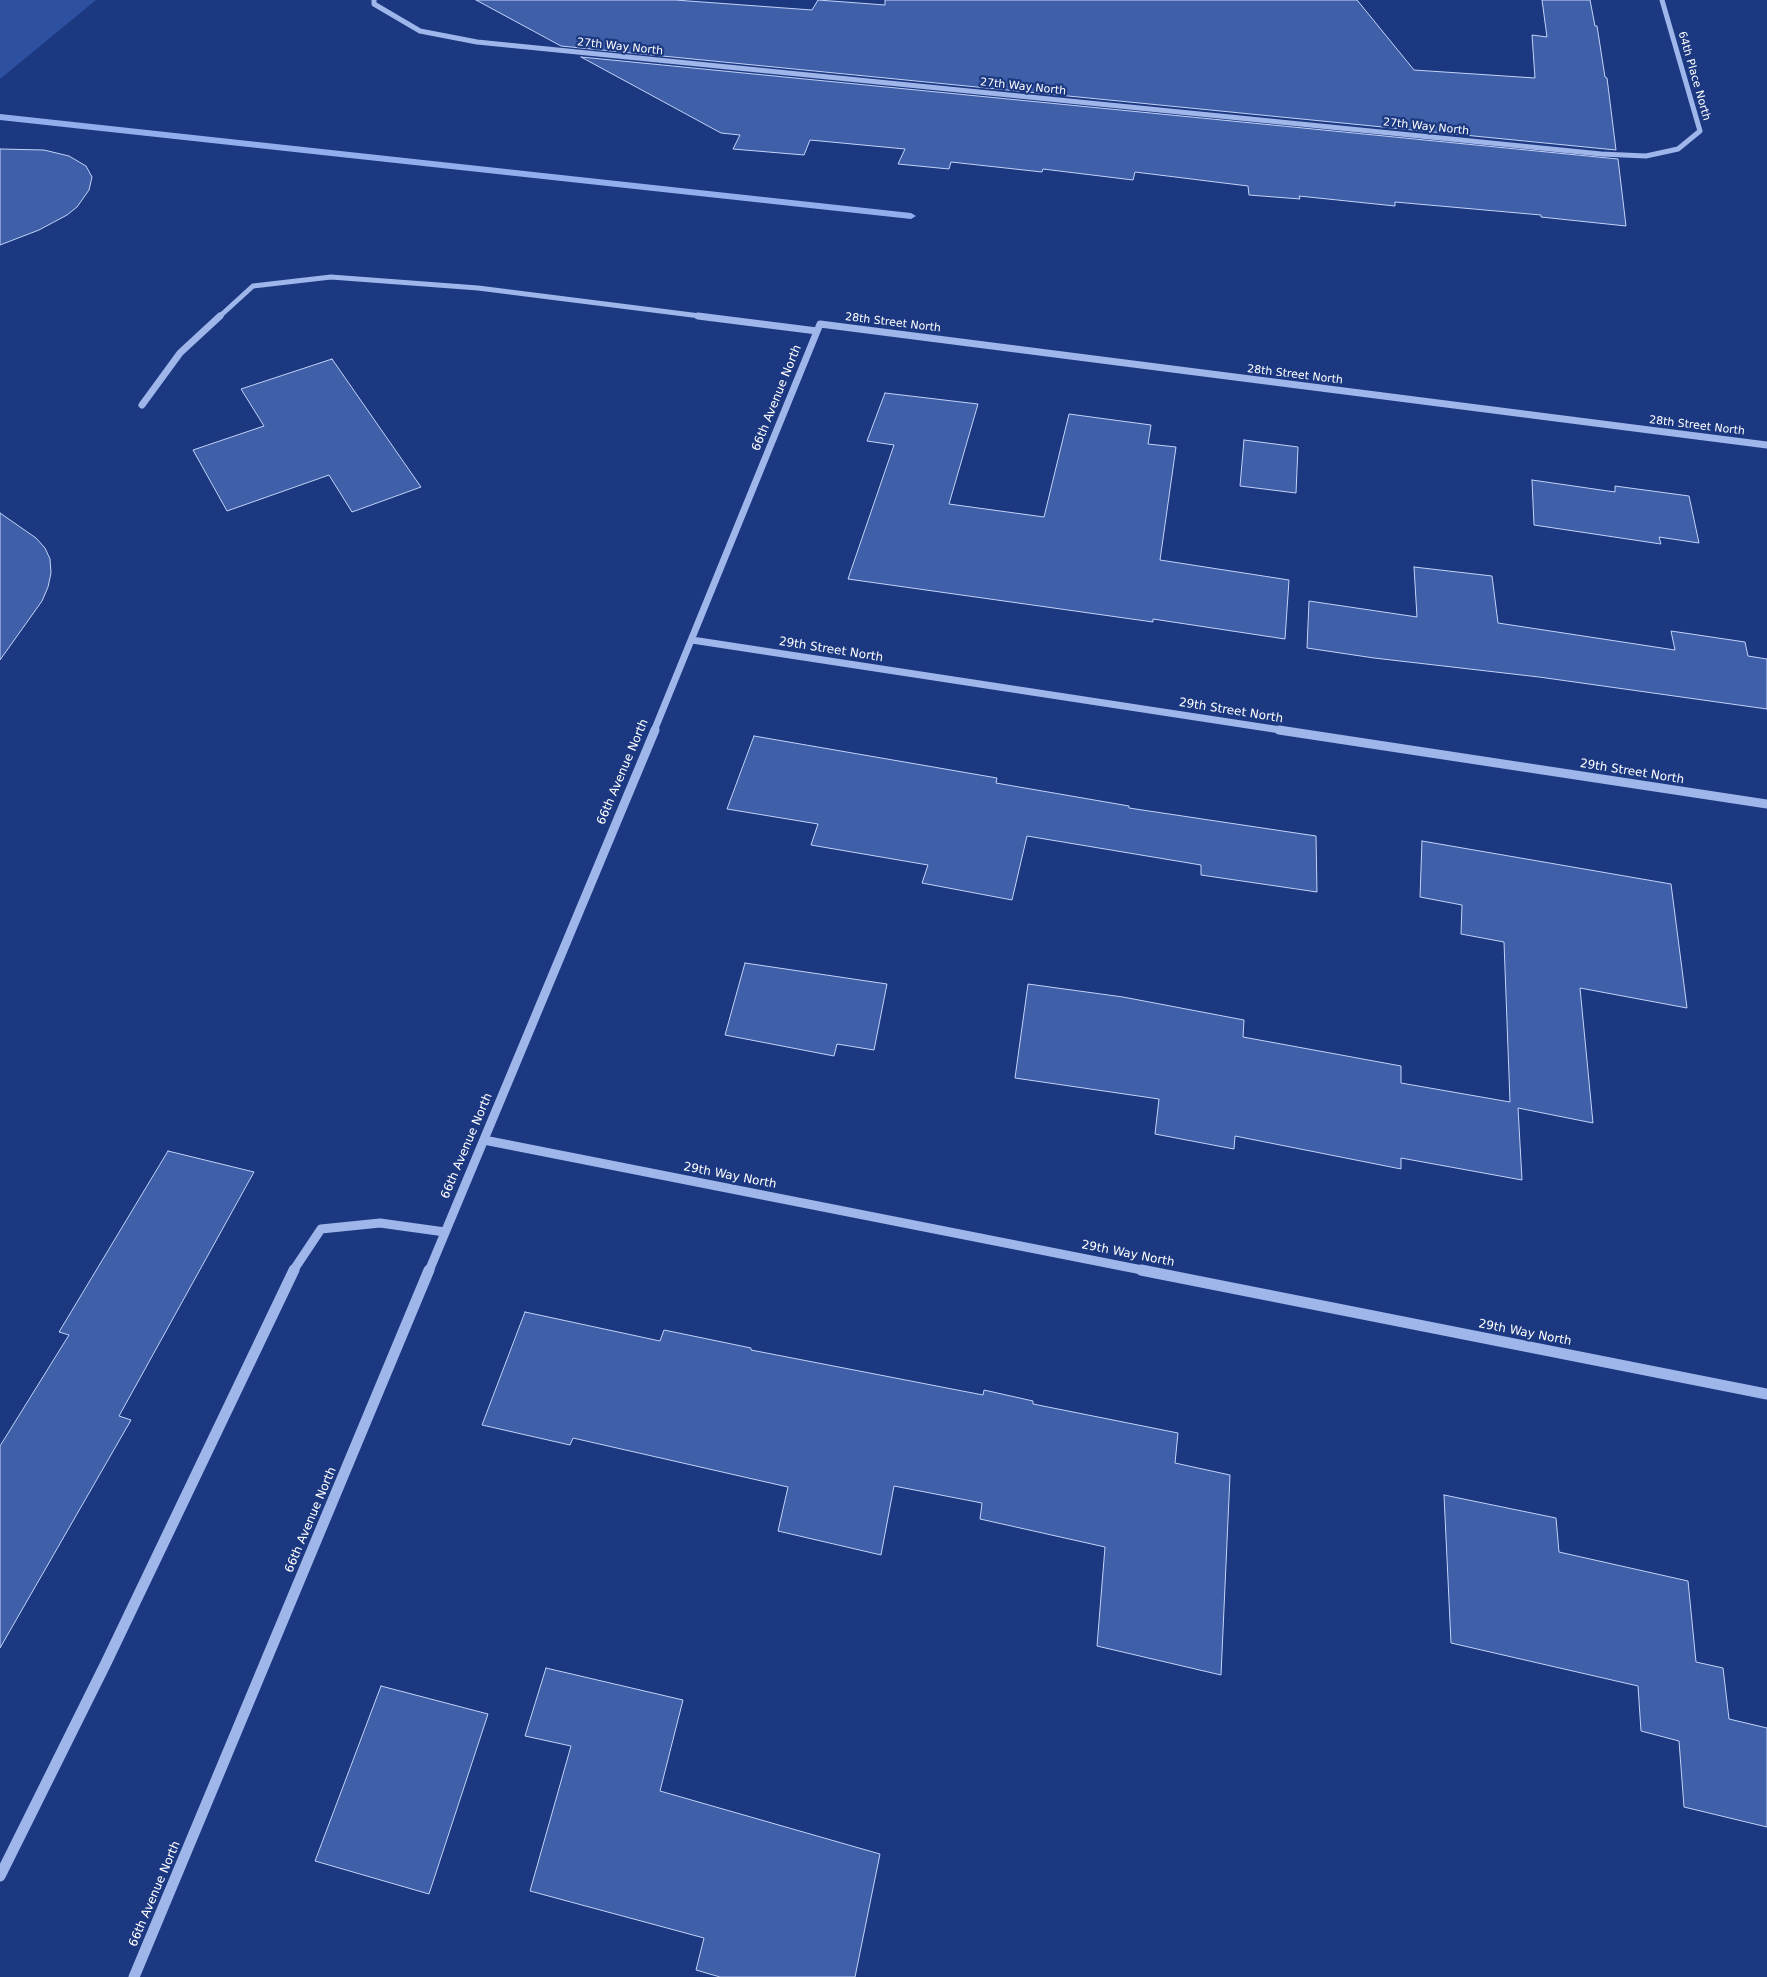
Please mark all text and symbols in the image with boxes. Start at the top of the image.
street label: 64th Place North [1675,30,1713,122]
street label: 27th Way North [576,36,664,58]
street label: 27th Way North [979,76,1067,98]
street label: 27th Way North [1382,116,1470,138]
street label: 28th Street North [844,311,942,335]
street label: 66th Avenue North [749,343,805,453]
street label: 28th Street North [1246,363,1344,387]
street label: 28th Street North [1648,414,1746,438]
street label: 29th Street North [778,635,884,665]
street label: 29th Street North [1178,696,1284,726]
street label: 66th Avenue North [594,717,652,827]
street label: 29th Street North [1579,757,1685,787]
street label: 66th Avenue North [438,1091,496,1201]
street label: 29th Way North [682,1160,778,1192]
street label: 29th Way North [1080,1238,1176,1270]
street label: 29th Way North [1477,1317,1573,1349]
street label: 66th Avenue North [282,1465,340,1575]
street label: 66th Avenue North [126,1839,184,1949]

